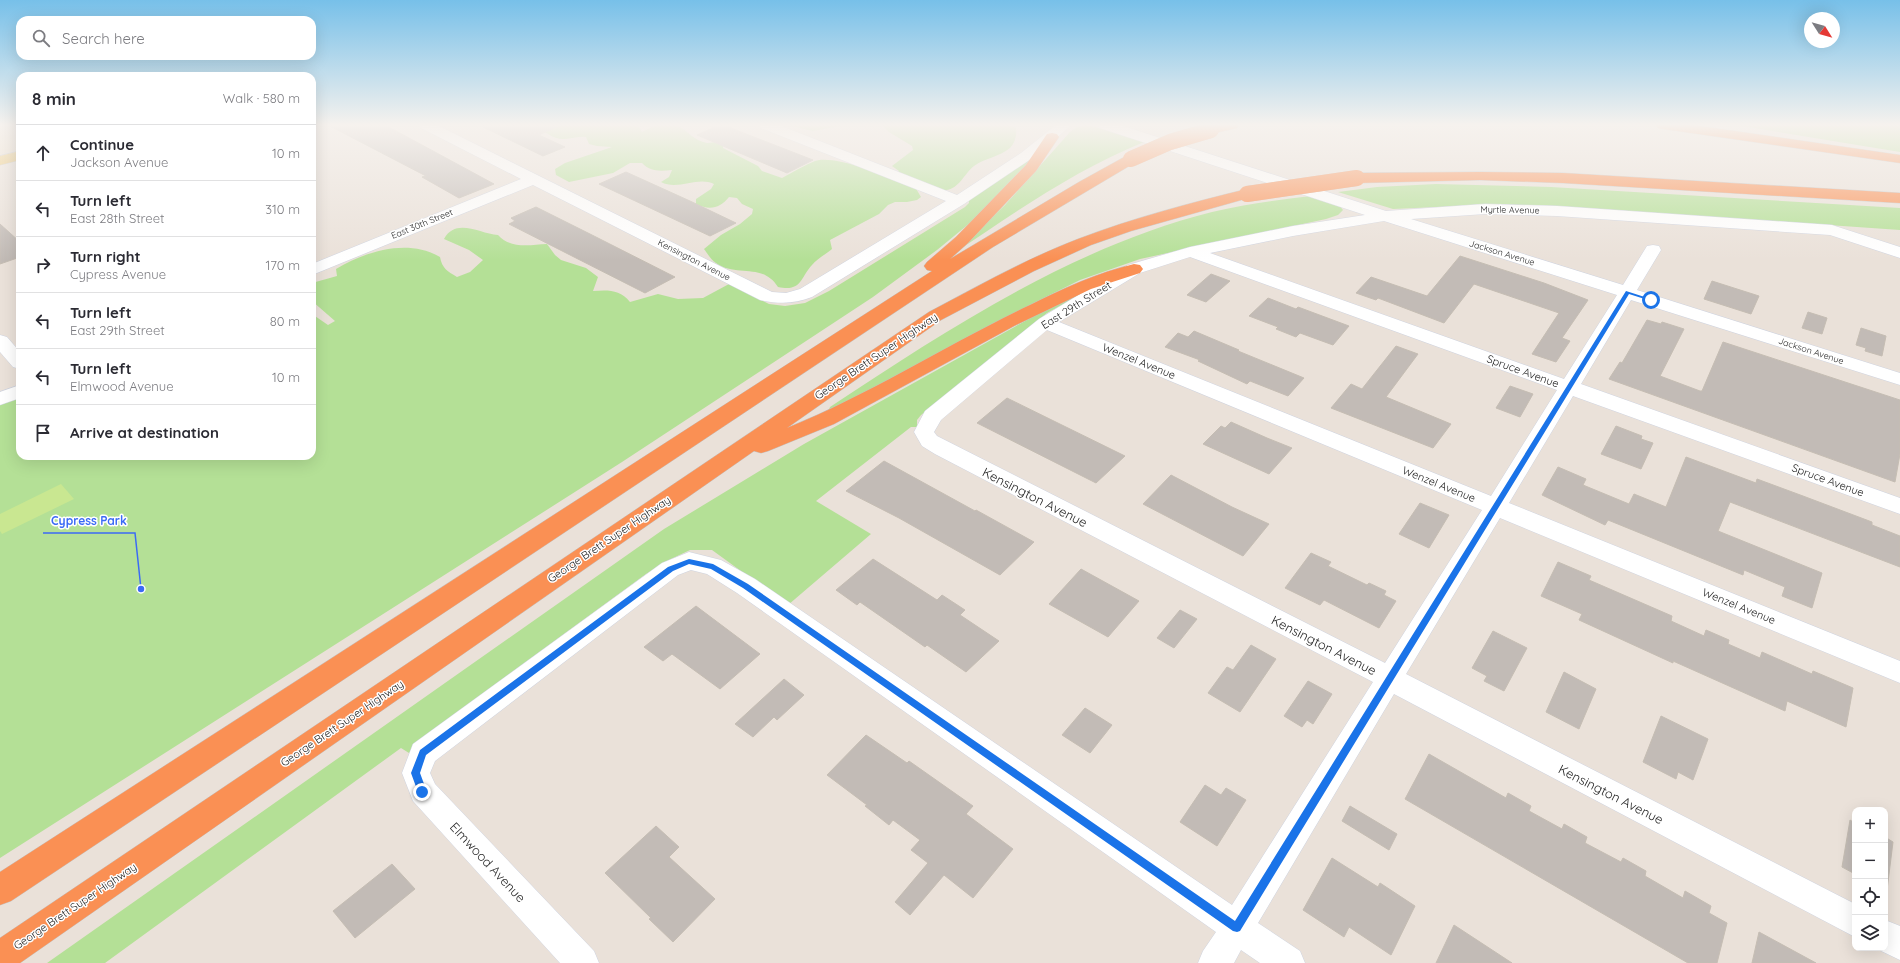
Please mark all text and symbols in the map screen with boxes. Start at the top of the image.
north arrow [1804,12,1840,48]
search box [16,16,316,60]
icon: search [30,27,52,49]
text: Search here [62,29,145,48]
text: 8 min [32,88,76,109]
text: Walk · 580 m [223,90,300,106]
text: Continue [70,135,134,154]
icon: ahead [32,142,54,164]
text: 10 m [272,145,300,161]
text: Jackson Avenue [70,154,168,170]
text: Turn left [70,191,132,210]
icon: left [32,198,54,220]
text: 310 m [265,201,300,217]
street label: Myrtle Avenue [1480,203,1540,216]
street label: East 30th Street [389,206,454,241]
text: East 28th Street [70,210,164,226]
street label: Kensington Avenue [656,236,732,283]
street label: Jackson Avenue [1468,237,1536,268]
text: Turn right [70,247,141,266]
icon: right [32,254,54,276]
text: 170 m [265,257,300,273]
text: Cypress Avenue [70,266,166,282]
street label: East 29th Street [1038,278,1114,332]
route start [1642,291,1660,309]
text: Turn left [70,303,132,322]
icon: left [32,310,54,332]
street label: George Brett Super Highway [812,310,940,402]
text: 80 m [270,313,300,329]
text: East 29th Street [70,322,165,338]
street label: Jackson Avenue [1777,335,1845,366]
street label: Wenzel Avenue [1100,340,1178,382]
street label: Spruce Avenue [1485,351,1561,391]
text: Turn left [70,359,132,378]
icon: left [32,366,54,388]
text: 10 m [272,369,300,385]
text: Elmwood Avenue [70,378,174,394]
icon: arrive [32,422,54,444]
text: Arrive at destination [70,423,219,442]
street label: Spruce Avenue [1790,460,1866,500]
street label: Wenzel Avenue [1400,463,1478,505]
street label: Kensington Avenue [980,464,1090,530]
street label: George Brett Super Highway [545,493,673,585]
callout: Cypress Park [43,509,135,533]
text: Cypress Park [51,513,127,528]
street label: Wenzel Avenue [1700,585,1778,627]
street label: Kensington Avenue [1269,612,1379,678]
street label: George Brett Super Highway [278,677,406,769]
street label: Kensington Avenue [1556,761,1666,827]
route end [413,783,431,801]
map controls [1852,807,1888,951]
button: + [1852,807,1888,843]
street label: Elmwood Avenue [447,819,529,905]
button: − [1852,843,1888,879]
street label: George Brett Super Highway [11,860,139,952]
button: locate [1852,879,1888,915]
button: layers [1852,915,1888,951]

